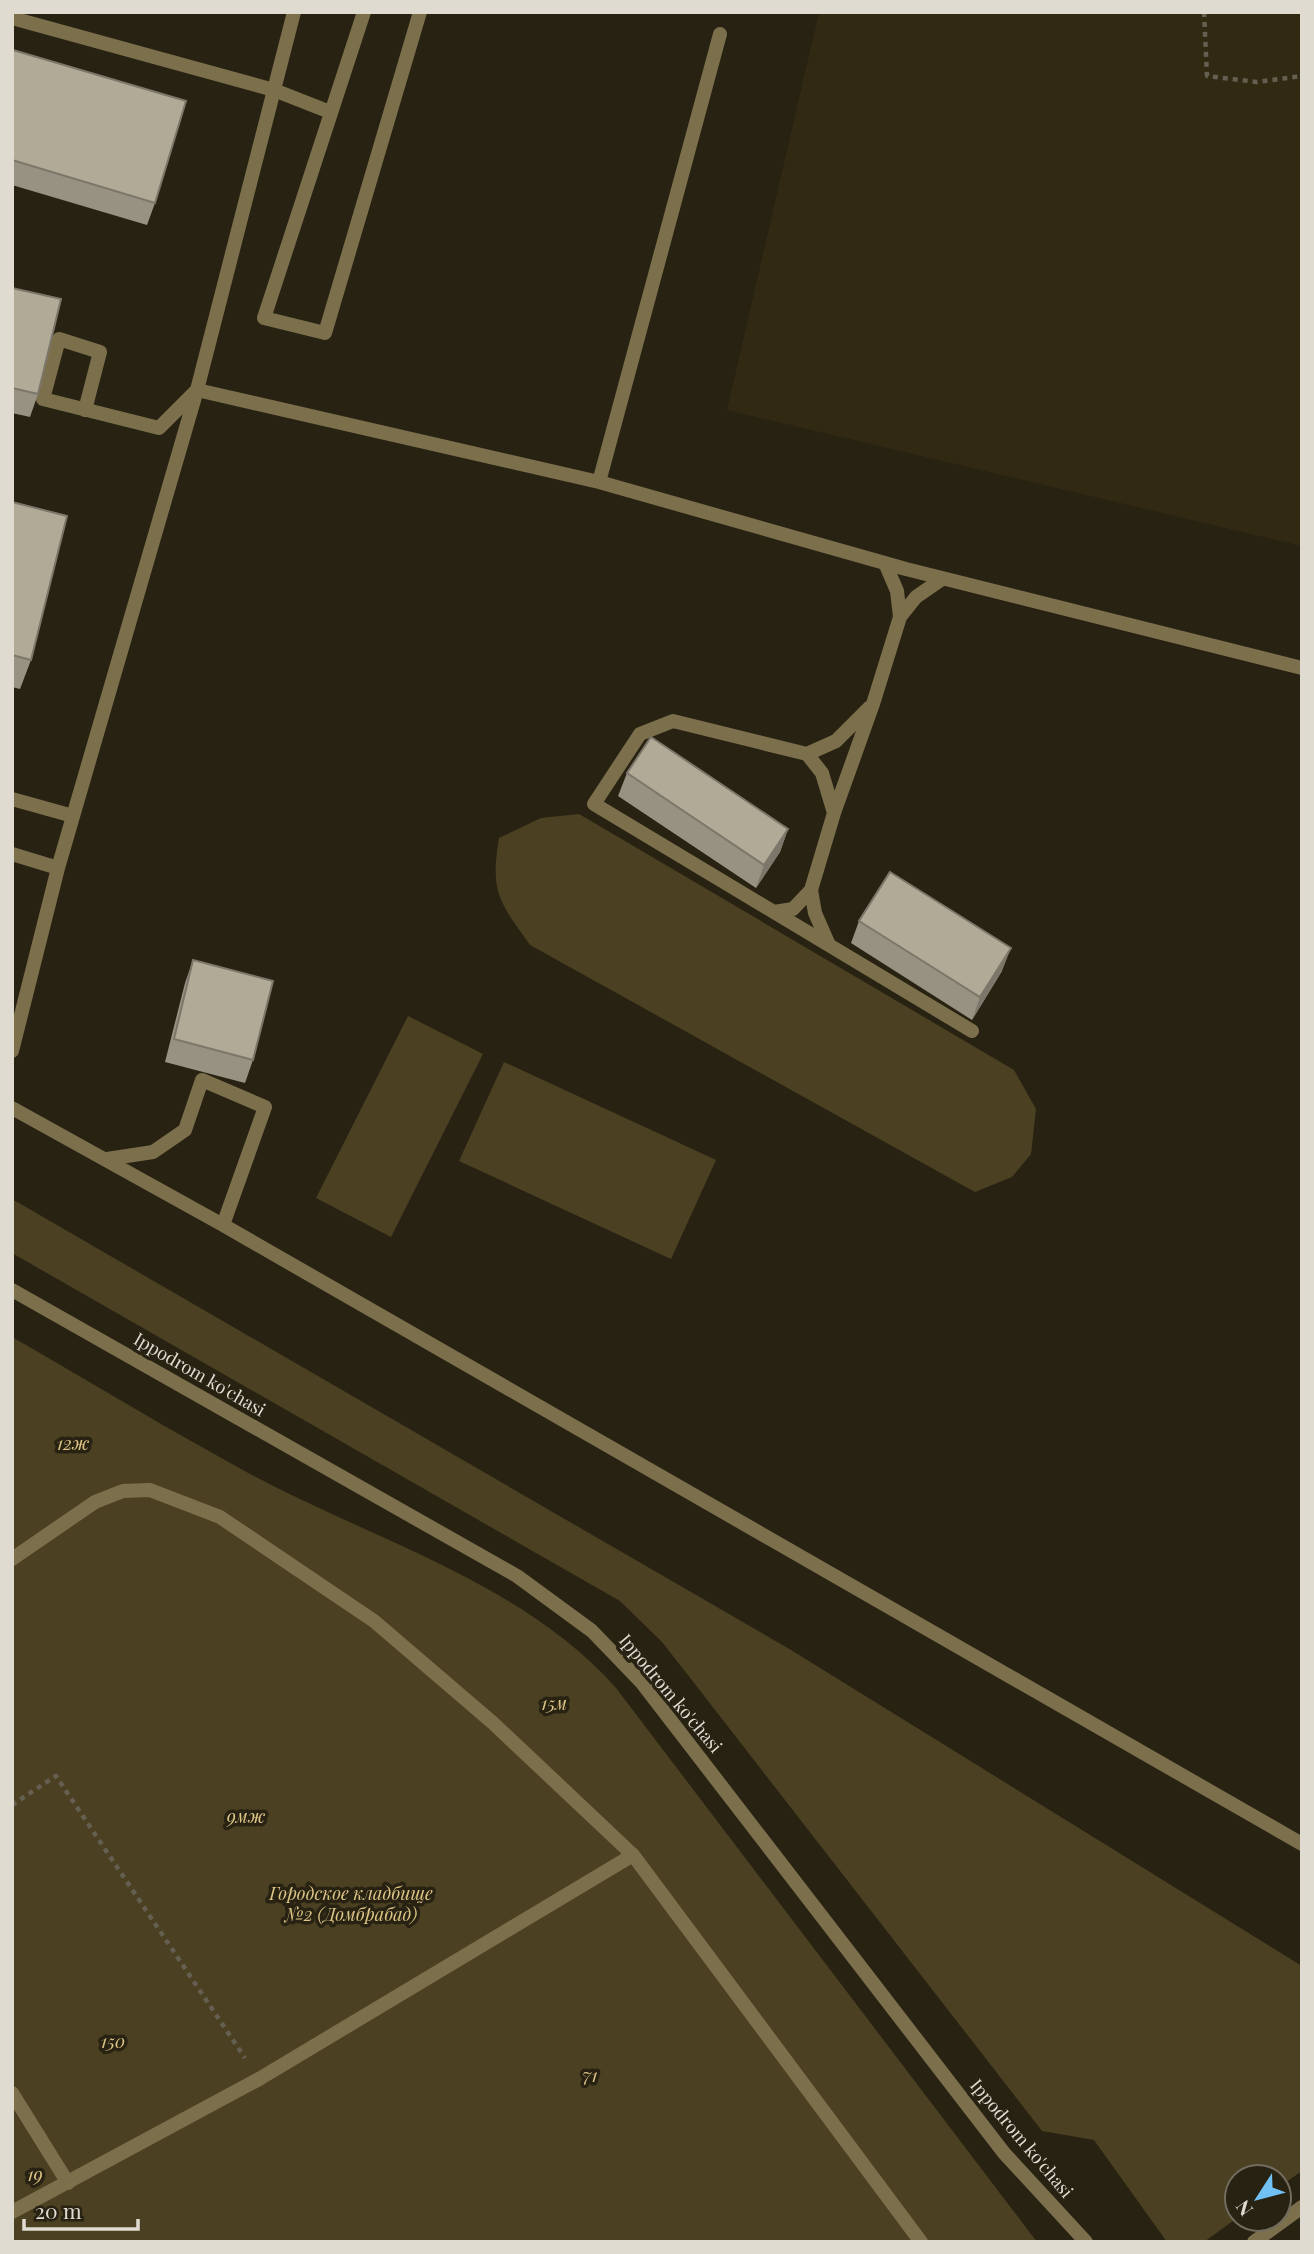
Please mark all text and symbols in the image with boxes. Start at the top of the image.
street label: Ippodrom ko'chasi [130,1327,270,1421]
park label: 12ж [57,1431,90,1455]
street label: Ippodrom ko'chasi [614,1629,728,1757]
park label: 15м [541,1691,567,1715]
park label: 9мж [226,1804,266,1828]
park label: Городское кладбище №2 (Домбрабад) [268,1881,433,1926]
park label: 150 [101,2029,125,2053]
park label: 71 [583,2063,597,2087]
street label: Ippodrom ko'chasi [965,2074,1079,2202]
park label: 19 [27,2162,43,2186]
north arrow [1223,2163,1293,2233]
scale bar [24,2188,138,2232]
text: N [1229,2195,1258,2222]
text: 20 m [35,2196,82,2224]

